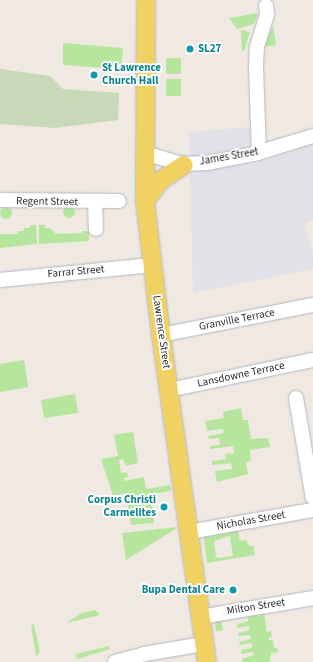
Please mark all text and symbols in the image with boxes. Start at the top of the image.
place label: SL27 [198,42,221,56]
marker: SL27 [185,44,195,54]
place label: St Lawrence Church Hall [102,62,161,88]
marker: St Lawrence Church Hall [89,70,99,80]
street label: James Street [198,145,260,169]
street label: Regent Street [16,195,78,209]
street label: Farrar Street [47,263,105,281]
street label: Lawrence Street [149,294,173,370]
street label: Granville Terrace [198,306,276,334]
street label: Lansdowne Terrace [196,359,286,391]
place label: Corpus Christi Carmelites [87,494,156,520]
marker: Corpus Christi Carmelites [159,502,169,512]
street label: Nicholas Street [216,508,286,534]
place label: Bupa Dental Care [142,583,225,597]
marker: Bupa Dental Care [228,585,238,595]
street label: Milton Street [226,596,286,618]

